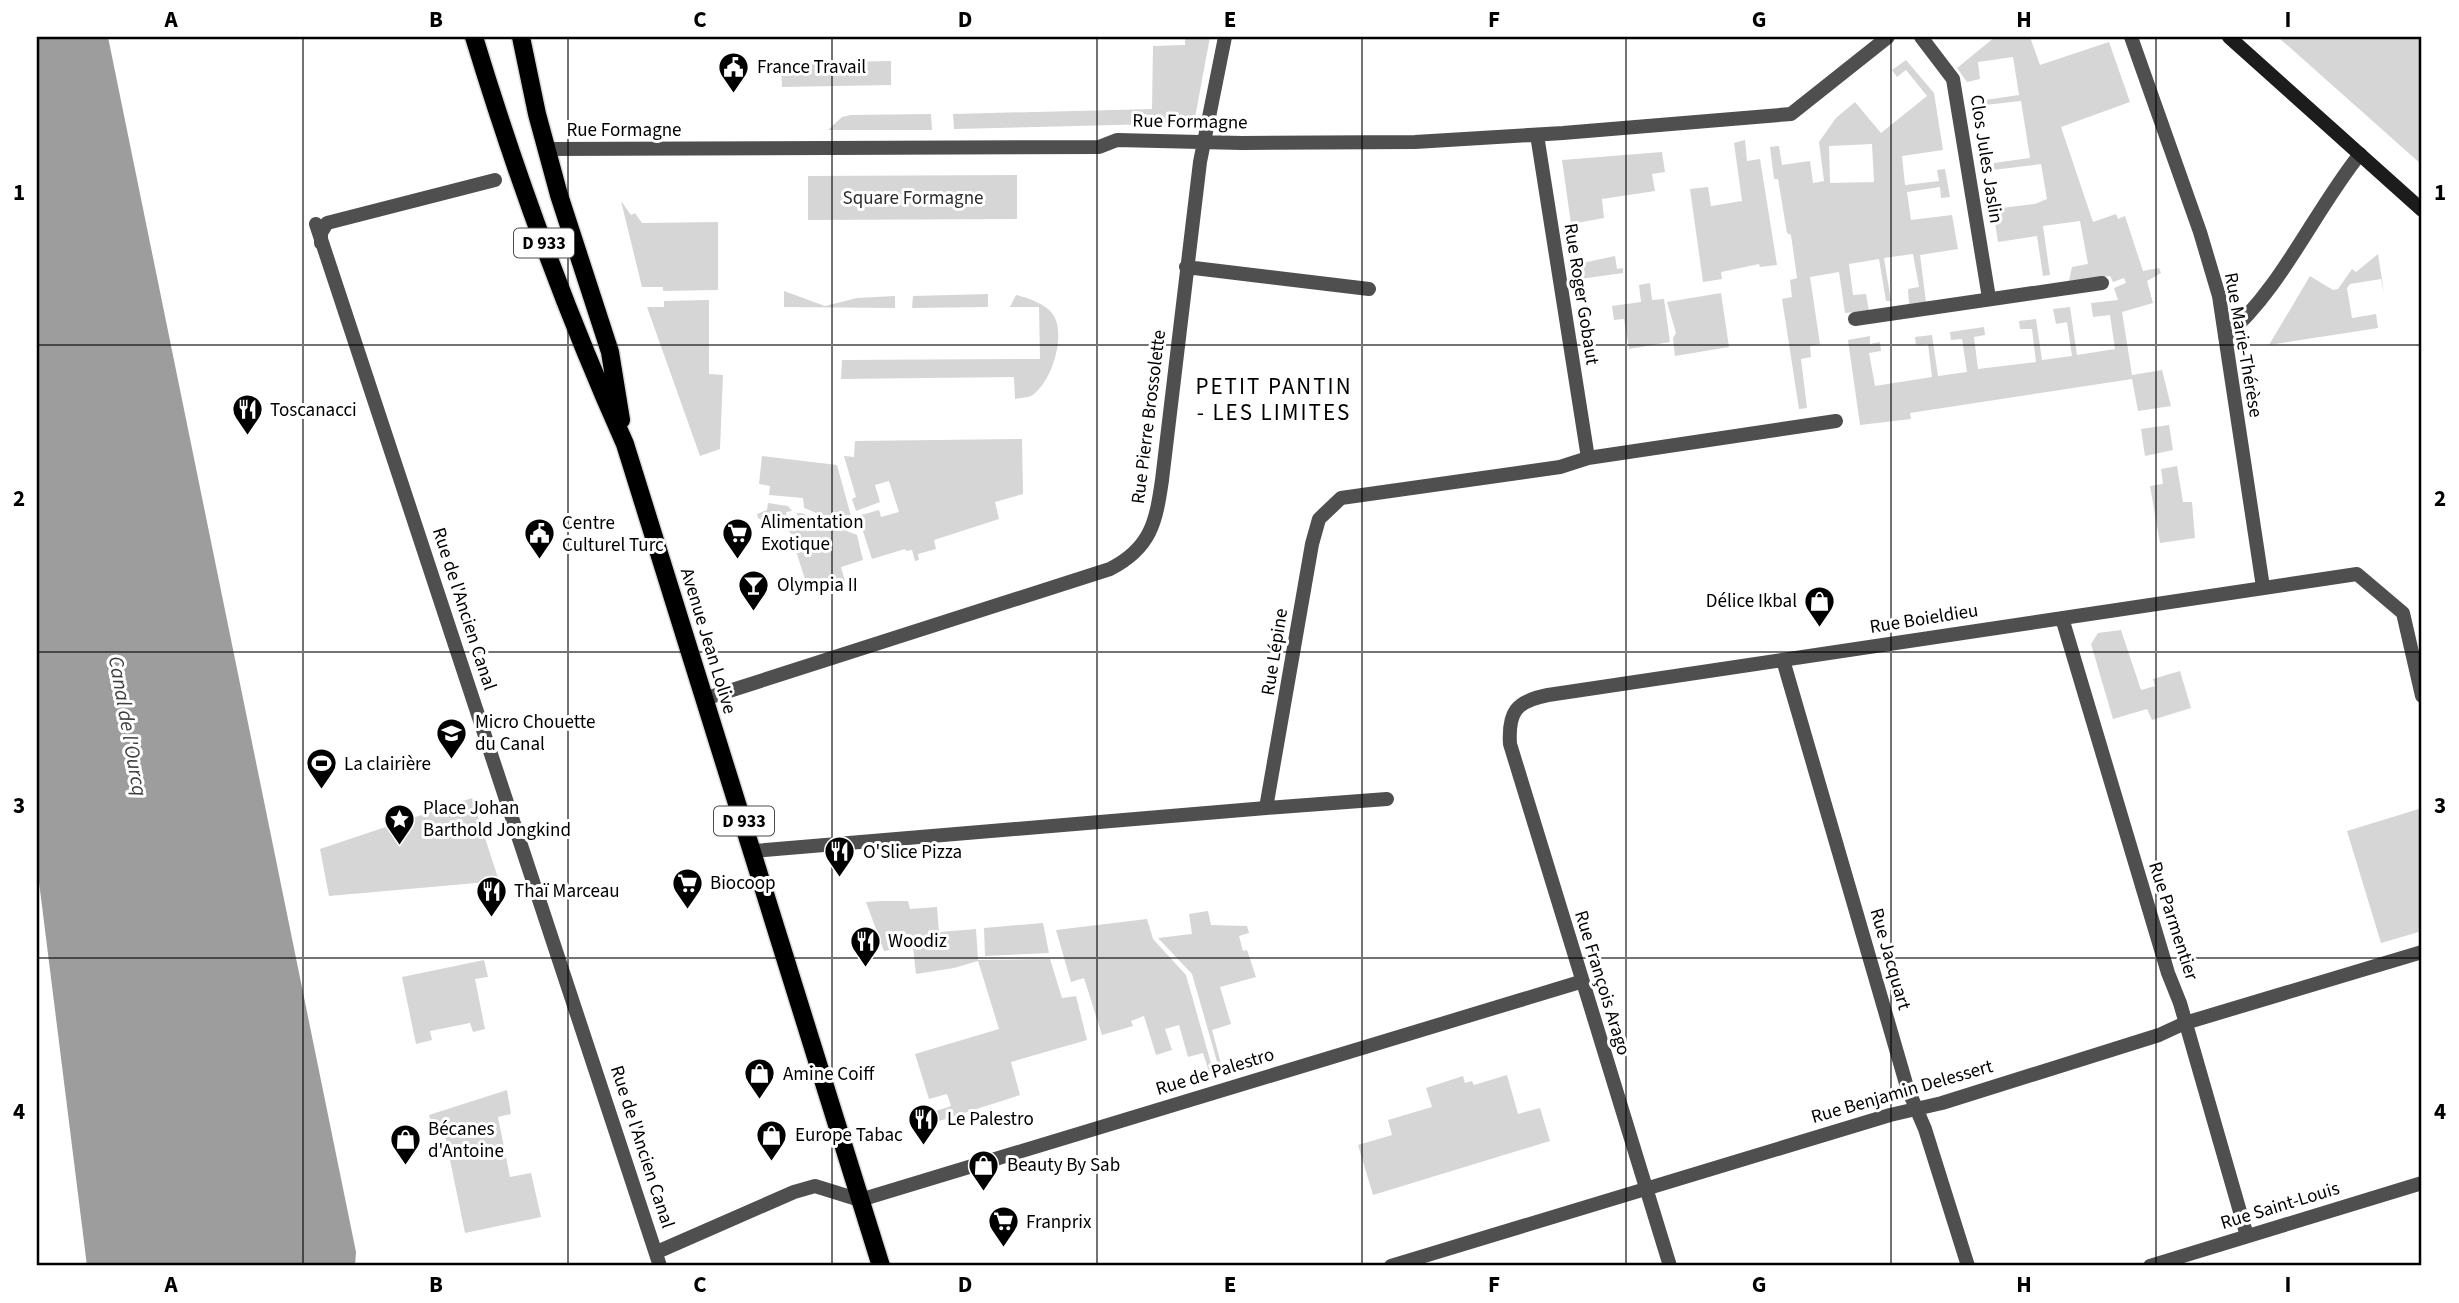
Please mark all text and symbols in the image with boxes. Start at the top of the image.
text: A [163,3,178,36]
text: B [429,3,443,36]
text: C [693,3,707,36]
text: D [958,3,972,36]
text: E [1224,3,1236,36]
text: F [1488,3,1500,36]
text: G [1752,3,1766,36]
text: H [2016,3,2032,36]
text: I [2285,3,2291,36]
public building icon: France Travail [717,50,751,94]
place label: France Travail [757,54,866,81]
street label: Clos Jules Jaslin [1963,93,2009,225]
street label: Rue Formagne [1132,107,1248,137]
street label: Rue Formagne [566,117,682,144]
text: 1 [13,176,25,209]
text: 1 [2434,176,2446,209]
park label: Square Formagne [843,185,983,212]
street label: Rue Roger Gobaut [1556,221,1606,367]
road number: D 933 [514,229,574,258]
street label: Rue Marie-Thérèse [2217,270,2269,420]
street label: Rue Pierre Brossolette [1125,328,1173,506]
district label: PETIT PANTIN - LES LIMITES [1195,370,1353,429]
restaurant icon: Toscanacci [230,393,264,437]
place label: Toscanacci [270,397,357,424]
text: 2 [13,482,25,515]
text: 2 [2434,482,2446,515]
place label: Alimentation Exotique [761,509,864,558]
place label: Centre Culturel Turc [562,510,664,559]
supermarket icon: Alimentation Exotique [721,516,755,560]
public building icon: Centre Culturel Turc [522,517,556,561]
street label: Rue de l'Ancien Canal [425,524,503,694]
street label: Avenue Jean Lolive [673,565,743,717]
bar icon: Olympia II [737,568,771,612]
place label: Olympia II [777,572,858,599]
shop icon: Délice Ikbal [1803,584,1837,628]
place label: Délice Ikbal [1706,588,1797,615]
street label: Rue Boieldieu [1868,597,1980,641]
street label: Rue Lépine [1255,607,1295,697]
water label: Canal de l'Ourcq [101,654,155,798]
place label: Micro Chouette du Canal [475,709,595,758]
school or university icon: Micro Chouette du Canal [435,716,469,760]
sports icon: La clairière [304,747,338,791]
place label: La clairière [344,751,431,778]
text: 3 [13,789,25,822]
text: 3 [2434,789,2446,822]
place label: Place Johan Barthold Jongkind [423,795,571,844]
place icon: Place Johan Barthold Jongkind [383,802,417,846]
road number: D 933 [714,806,774,836]
restaurant icon: O'Slice Pizza [823,835,857,879]
place label: O'Slice Pizza [863,839,962,866]
street label: Rue Parmentier [2141,858,2205,984]
supermarket icon: Biocoop [670,866,704,910]
place label: Biocoop [710,870,776,897]
restaurant icon: Thaï Marceau [474,874,508,918]
place label: Thaï Marceau [514,878,620,905]
street label: Rue Jacquart [1863,905,1918,1014]
street label: Rue François Arago [1567,907,1637,1059]
restaurant icon: Woodiz [848,924,882,968]
place label: Woodiz [888,928,947,955]
street label: Rue de Palestro [1152,1041,1278,1103]
street label: Rue Benjamin Delessert [1808,1053,1997,1131]
shop icon: Amine Coiff [743,1057,777,1101]
place label: Amine Coiff [783,1061,875,1088]
street label: Rue de l'Ancien Canal [603,1062,681,1232]
text: 4 [13,1095,25,1128]
text: 4 [2434,1095,2446,1128]
restaurant icon: Le Palestro [907,1102,941,1146]
place label: Le Palestro [947,1106,1034,1133]
place label: Bécanes d'Antoine [428,1116,504,1165]
shop icon: Europe Tabac [755,1118,789,1162]
place label: Europe Tabac [795,1122,903,1149]
shop icon: Bécanes d'Antoine [388,1123,422,1167]
shop icon: Beauty By Sab [967,1148,1001,1192]
place label: Beauty By Sab [1007,1152,1120,1179]
street label: Rue Saint-Louis [2217,1175,2343,1237]
supermarket icon: Franprix [986,1205,1020,1249]
place label: Franprix [1026,1209,1092,1236]
text: A [163,1268,178,1301]
text: B [429,1268,443,1301]
text: C [693,1268,707,1301]
text: D [958,1268,972,1301]
text: E [1224,1268,1236,1301]
text: F [1488,1268,1500,1301]
text: G [1752,1268,1766,1301]
text: H [2016,1268,2032,1301]
text: I [2285,1268,2291,1301]

